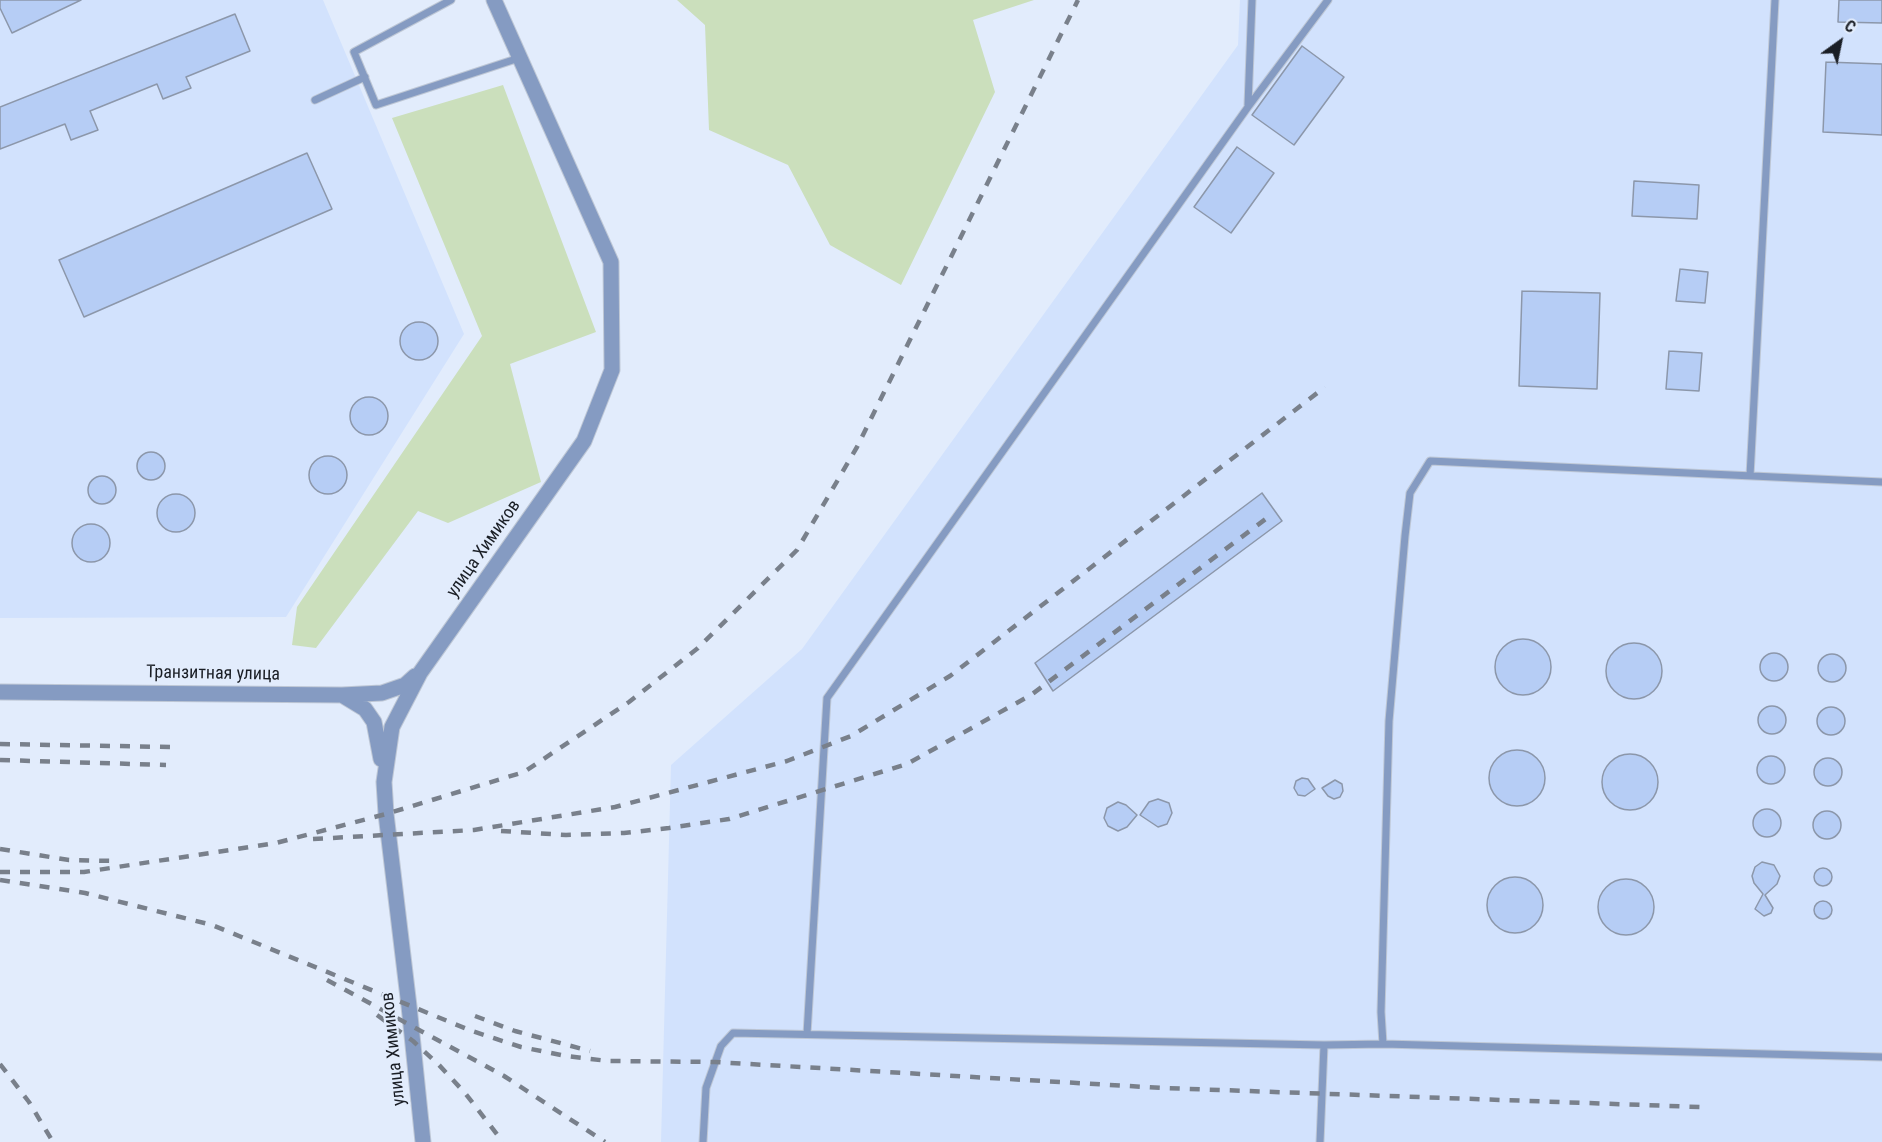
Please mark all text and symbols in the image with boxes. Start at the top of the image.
north arrow [1810,12,1870,72]
text: С [1841,16,1859,37]
street label: улица Химиков [442,496,526,602]
street label: Транзитная улица [146,662,280,686]
street label: улица Химиков [377,991,411,1107]

